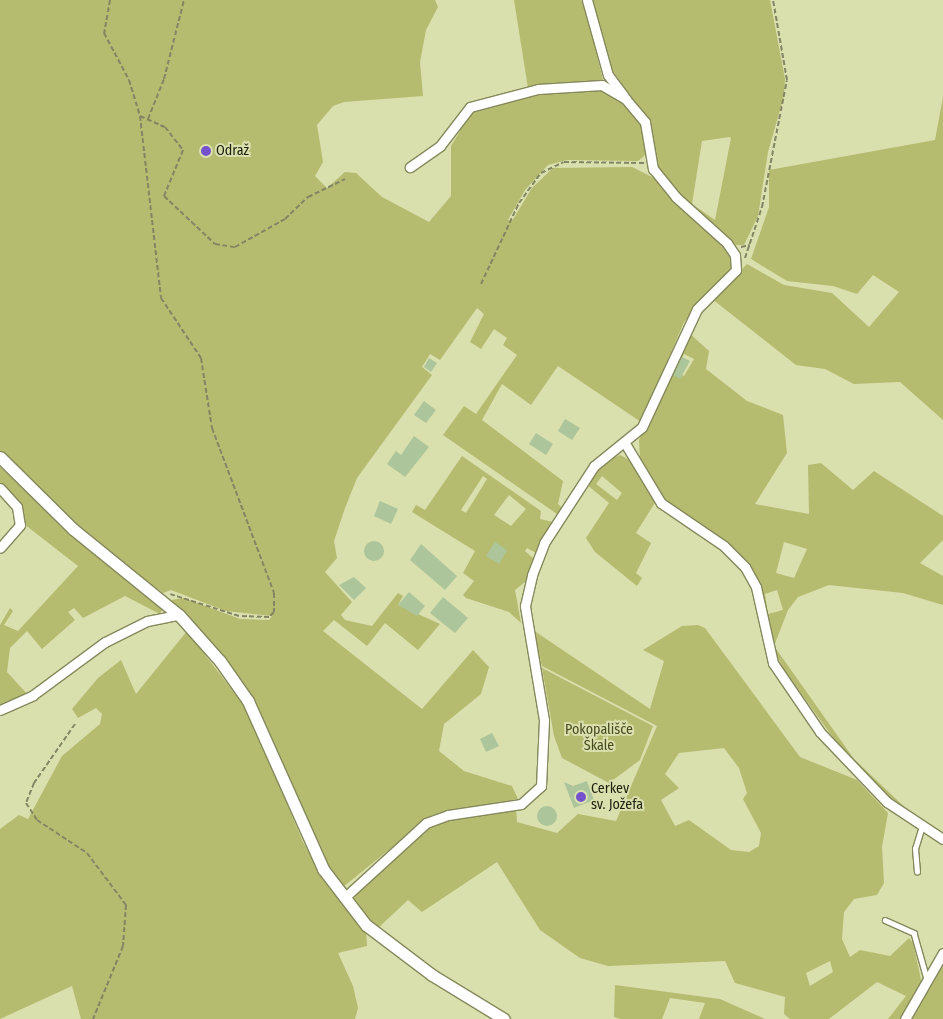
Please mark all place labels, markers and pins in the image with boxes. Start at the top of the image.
place label: Odraž [216,143,249,159]
marker: Odraž [200,145,212,157]
place label: Cerkev sv. Jožefa [591,781,643,814]
marker: Cerkev sv. Jožefa [575,791,587,803]

